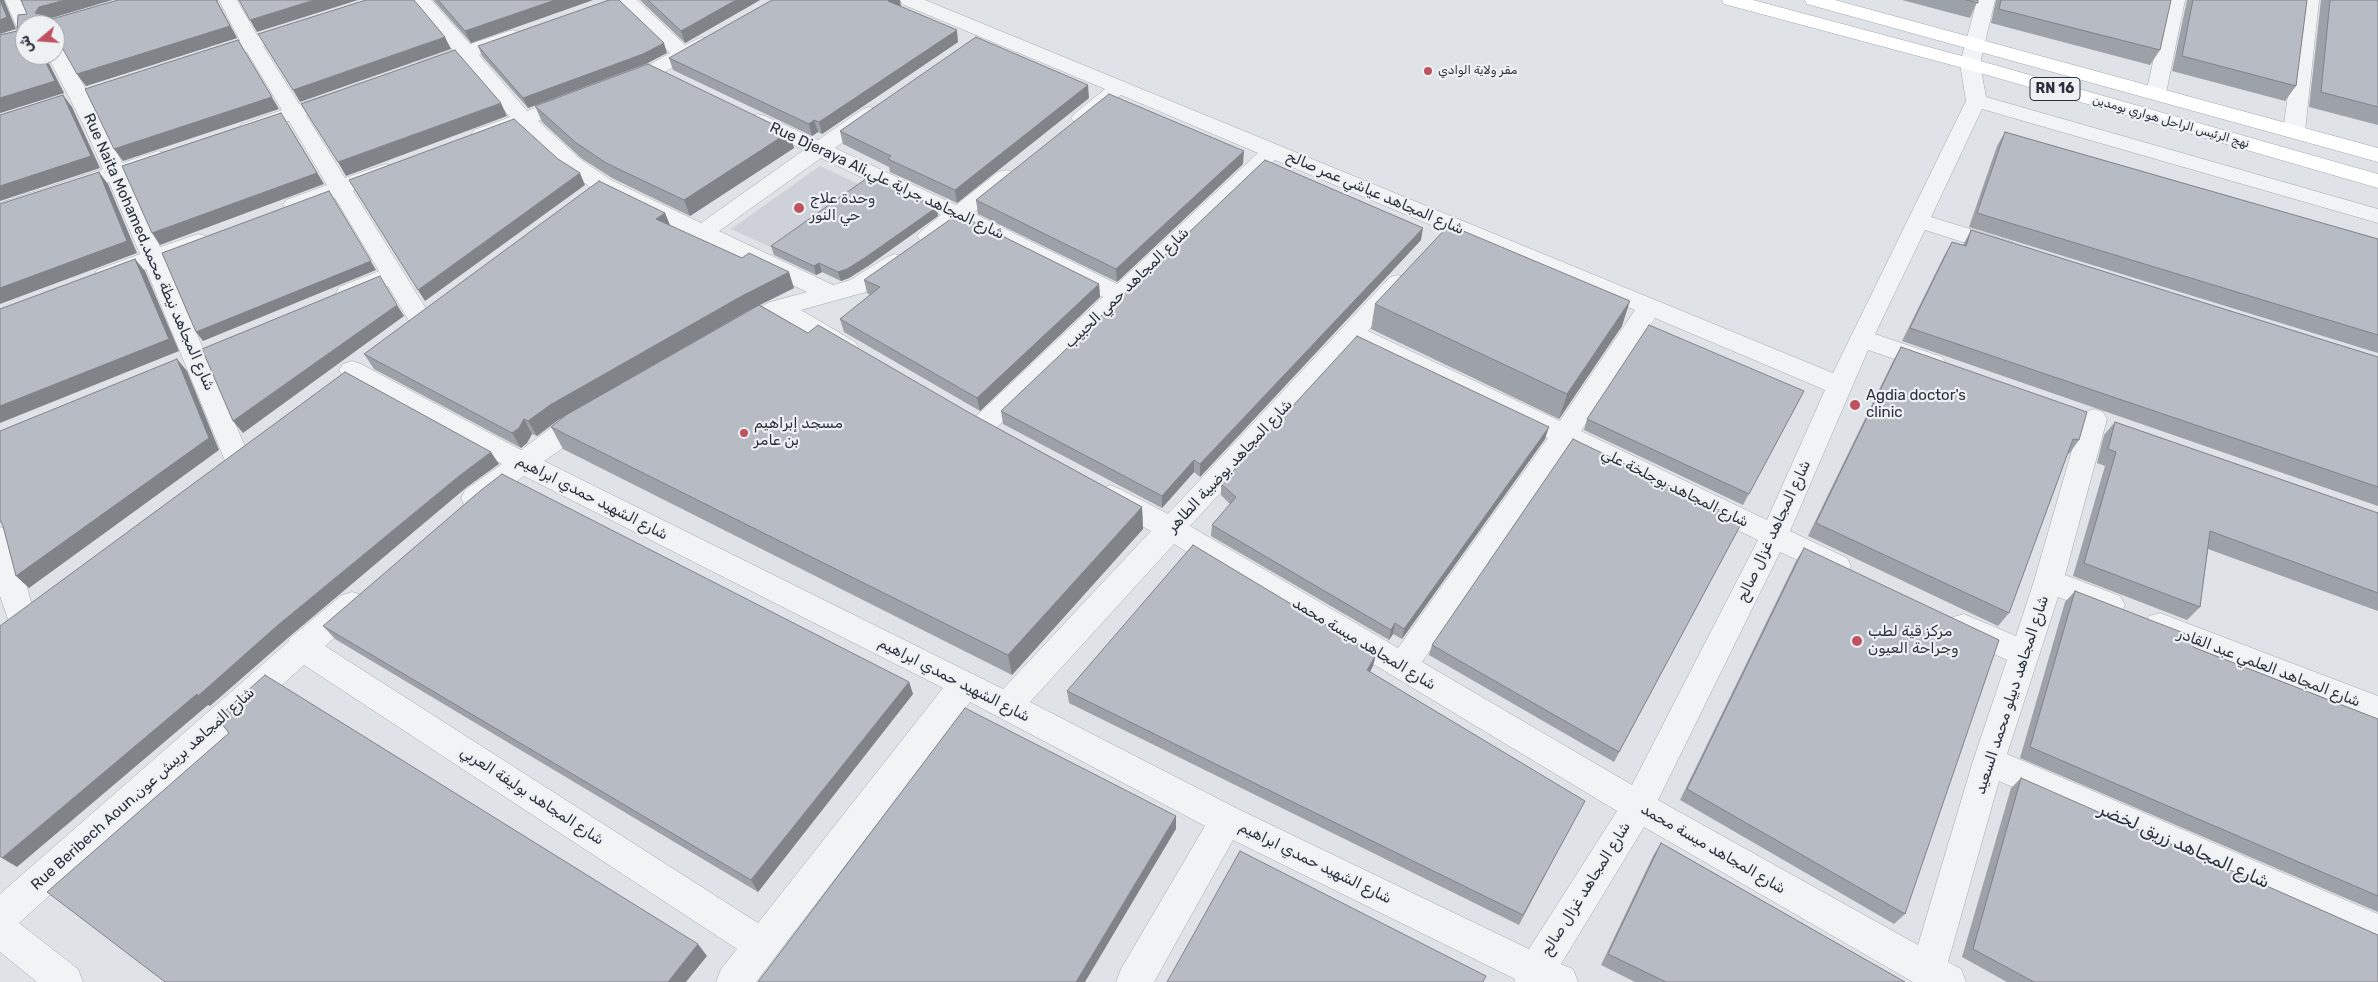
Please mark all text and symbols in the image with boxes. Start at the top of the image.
north arrow [15,15,65,65]
text: ش [15,33,37,56]
place label: مقر ولاية الوادي [1438,64,1517,78]
marker: مقر ولاية الوادي [1422,65,1434,77]
road number: RN 16 [2030,78,2080,100]
street label: نهج الرئيس الراحل هواري بومدين [2091,93,2251,151]
street label: Rue Naita Mohamed,شارع المجاهد نيطة محمد [79,111,219,393]
street label: Rue Djeraya Ali,شارع المجاهد جراية علي [767,119,1007,243]
street label: شارع المجاهد عياشي عمر صالح [1283,147,1467,239]
place label: وحدة علاج حي النور [810,190,875,225]
marker: وحدة علاج حي النور [792,201,806,215]
street label: شارع المجاهد حمي الحبيب [1061,224,1193,352]
place label: Agdia doctor's clinic [1866,387,1966,422]
street label: شارع المجاهد بوضبية الطاهر [1164,396,1296,536]
marker: Agdia doctor's clinic [1848,398,1862,412]
place label: مسجد إبراهيم بن عامر [754,415,843,450]
marker: مسجد إبراهيم بن عامر [738,427,750,439]
street label: شارع المجاهد بوجلخة علي [1598,445,1752,531]
street label: شارع الشهيد حمدي ابراهيم [513,452,671,544]
street label: شارع المجاهد غزال صالح [1733,457,1815,605]
street label: شارع المجاهد دبيلو محمد السعيد [1971,593,2053,797]
street label: شارع المجاهد ميسة محمد [1289,594,1439,694]
place label: مركز قية لطب وجراحة العيون [1868,623,1958,658]
street label: شارع المجاهد العلمي عبد القادر [2175,625,2363,711]
street label: شارع الشهيد حمدي ابراهيم [875,634,1033,726]
marker: مركز قية لطب وجراحة العيون [1850,634,1864,648]
street label: Rue Beribech Aoun,شارع المجاهد بريبش عون [28,684,258,894]
street label: شارع المجاهد بوليفة العربي [457,743,607,849]
street label: شارع المجاهد زريق لخضر [2095,799,2273,893]
street label: شارع المجاهد ميسة محمد [1637,800,1789,898]
street label: شارع الشهيد حمدي ابراهيم [1236,818,1394,908]
street label: شارع المجاهد غزال صالح [1537,819,1635,959]

